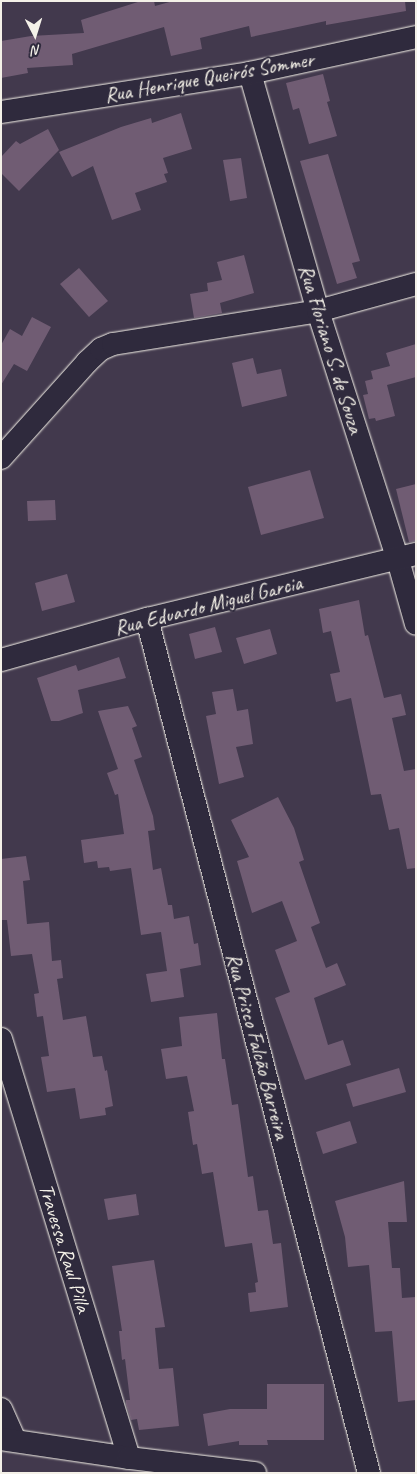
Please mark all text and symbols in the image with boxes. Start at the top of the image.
north arrow [10,10,60,60]
text: N [31,42,41,59]
street label: Rua Henrique Queirós Sommer [103,46,315,108]
street label: Rua Floriano S. de Souza [293,262,369,436]
street label: Rua Eduardo Miguel Garcia [112,570,304,640]
street label: Rua Prisco Falcão Barreira [221,949,295,1143]
street label: Travessa Raul Pilla [34,1181,96,1315]

